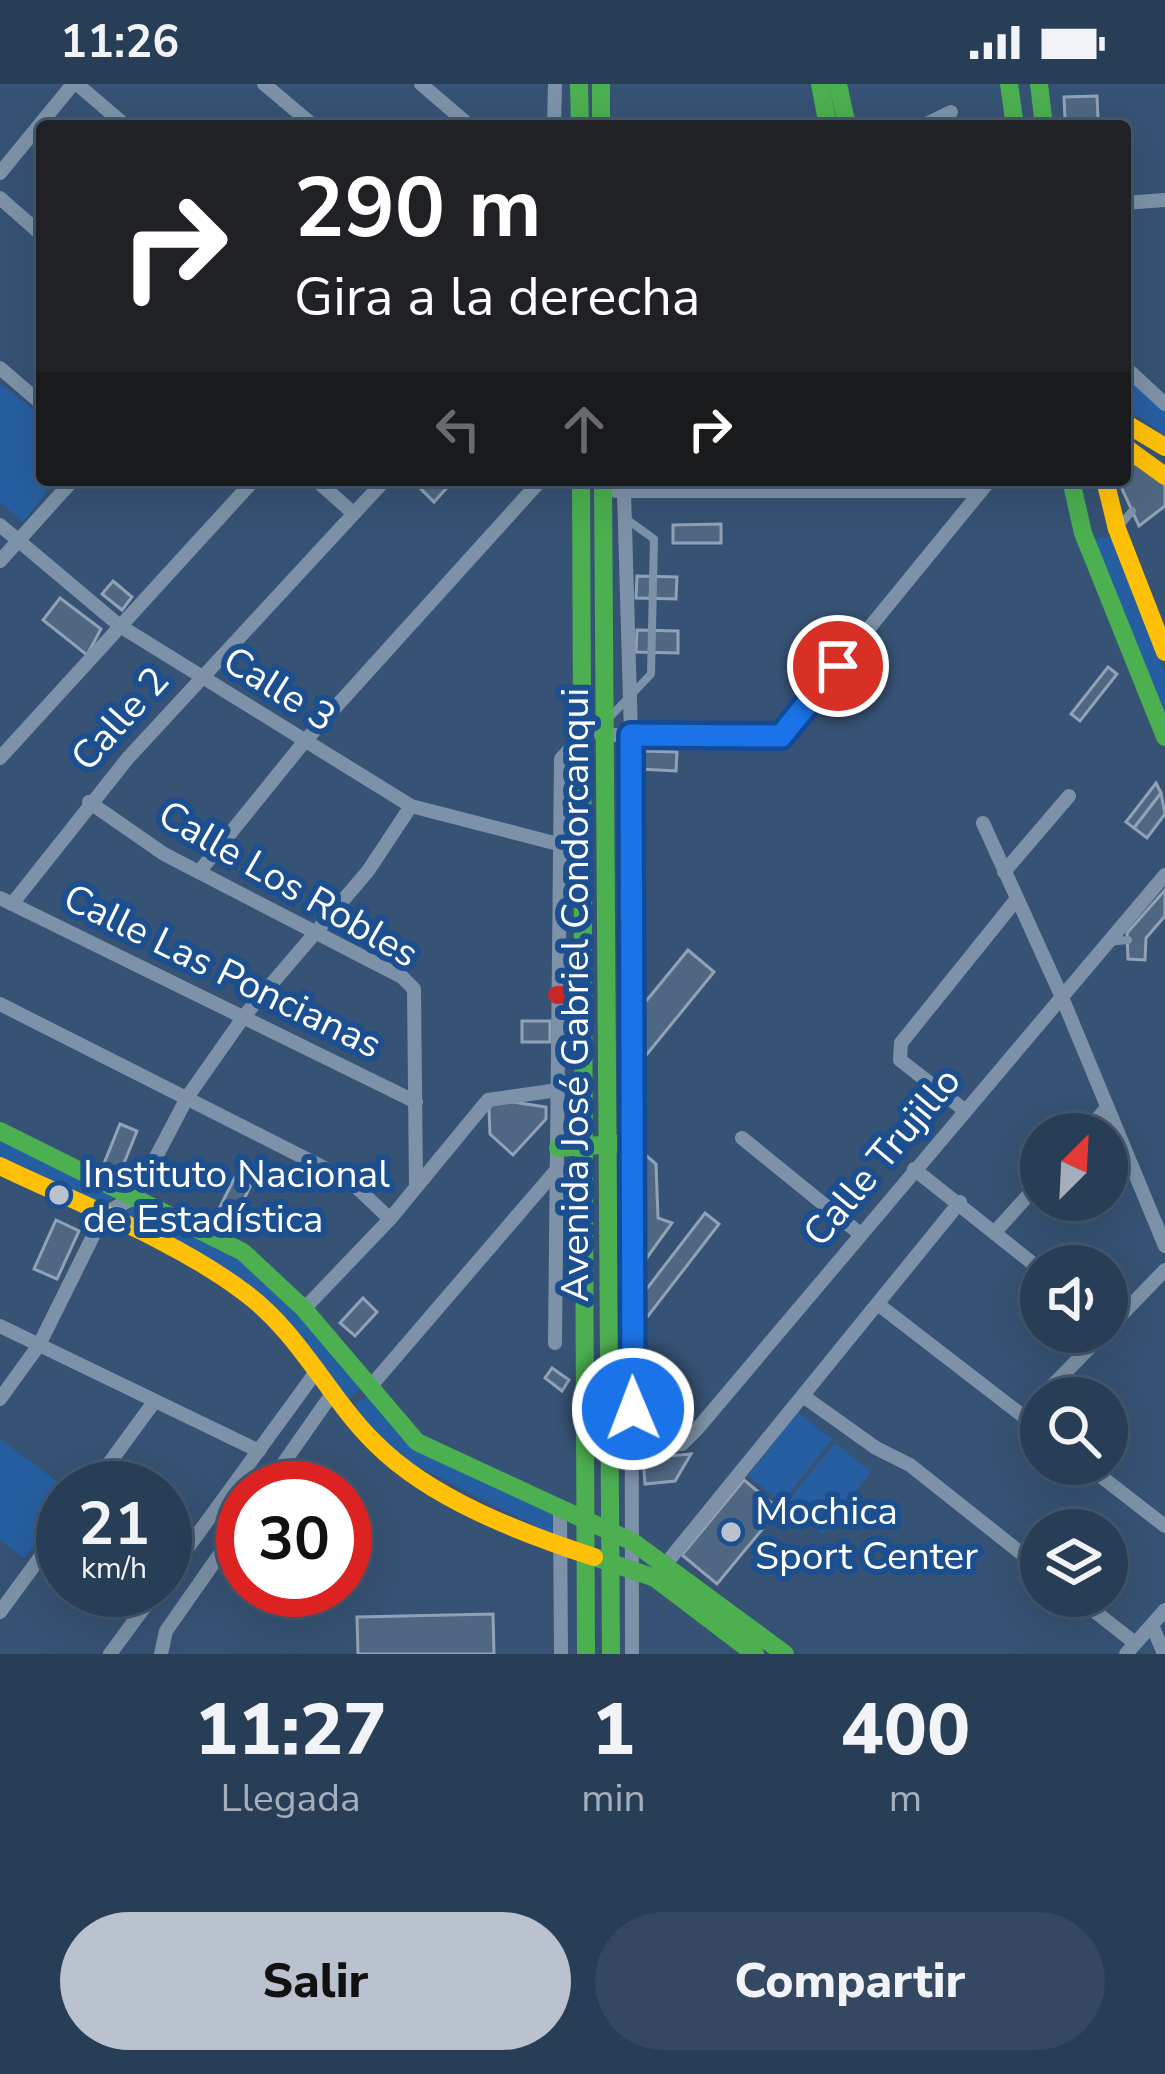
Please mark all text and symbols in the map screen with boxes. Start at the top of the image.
text: 11:26 [60,12,179,73]
text: 290 m [294,151,542,266]
icon: right [96,168,252,324]
text: Gira a la derecha [294,260,701,334]
icon: left [425,396,491,462]
icon: ahead [551,396,617,462]
icon: right [677,396,743,462]
pin [787,615,889,717]
icon: arrive [805,633,871,699]
street label: Calle 3 [213,634,346,744]
street label: Calle 2 [59,655,181,783]
street label: Avenida José Gabriel Condorcanqui [549,688,602,1302]
street label: Calle Los Robles [148,788,428,980]
street label: Calle Las Poncianas [55,871,390,1071]
street label: Calle Trujillo [791,1056,973,1258]
north arrow [1020,1113,1128,1221]
map controls [1020,1113,1128,1617]
place label: Instituto Nacional de Estadística [83,1148,390,1246]
marker: Instituto Nacional de Estadística [46,1182,72,1208]
button: sound [1020,1245,1128,1353]
position arrow [570,1346,696,1472]
button: search [1020,1377,1128,1485]
speed limit sign: 30 [216,1461,372,1617]
text: 21 [78,1483,150,1565]
place label: Mochica Sport Center [755,1485,978,1583]
button: layers [1020,1509,1128,1617]
marker: Mochica Sport Center [718,1519,744,1545]
text: km/h [81,1548,147,1589]
text: 11:27 [195,1681,386,1779]
text: 1 [592,1681,635,1779]
text: 400 [841,1681,970,1779]
text: Llegada [220,1772,361,1825]
text: min [581,1772,646,1825]
text: m [889,1772,922,1825]
button: Salir [60,1912,571,2050]
button: Compartir [595,1912,1105,2050]

